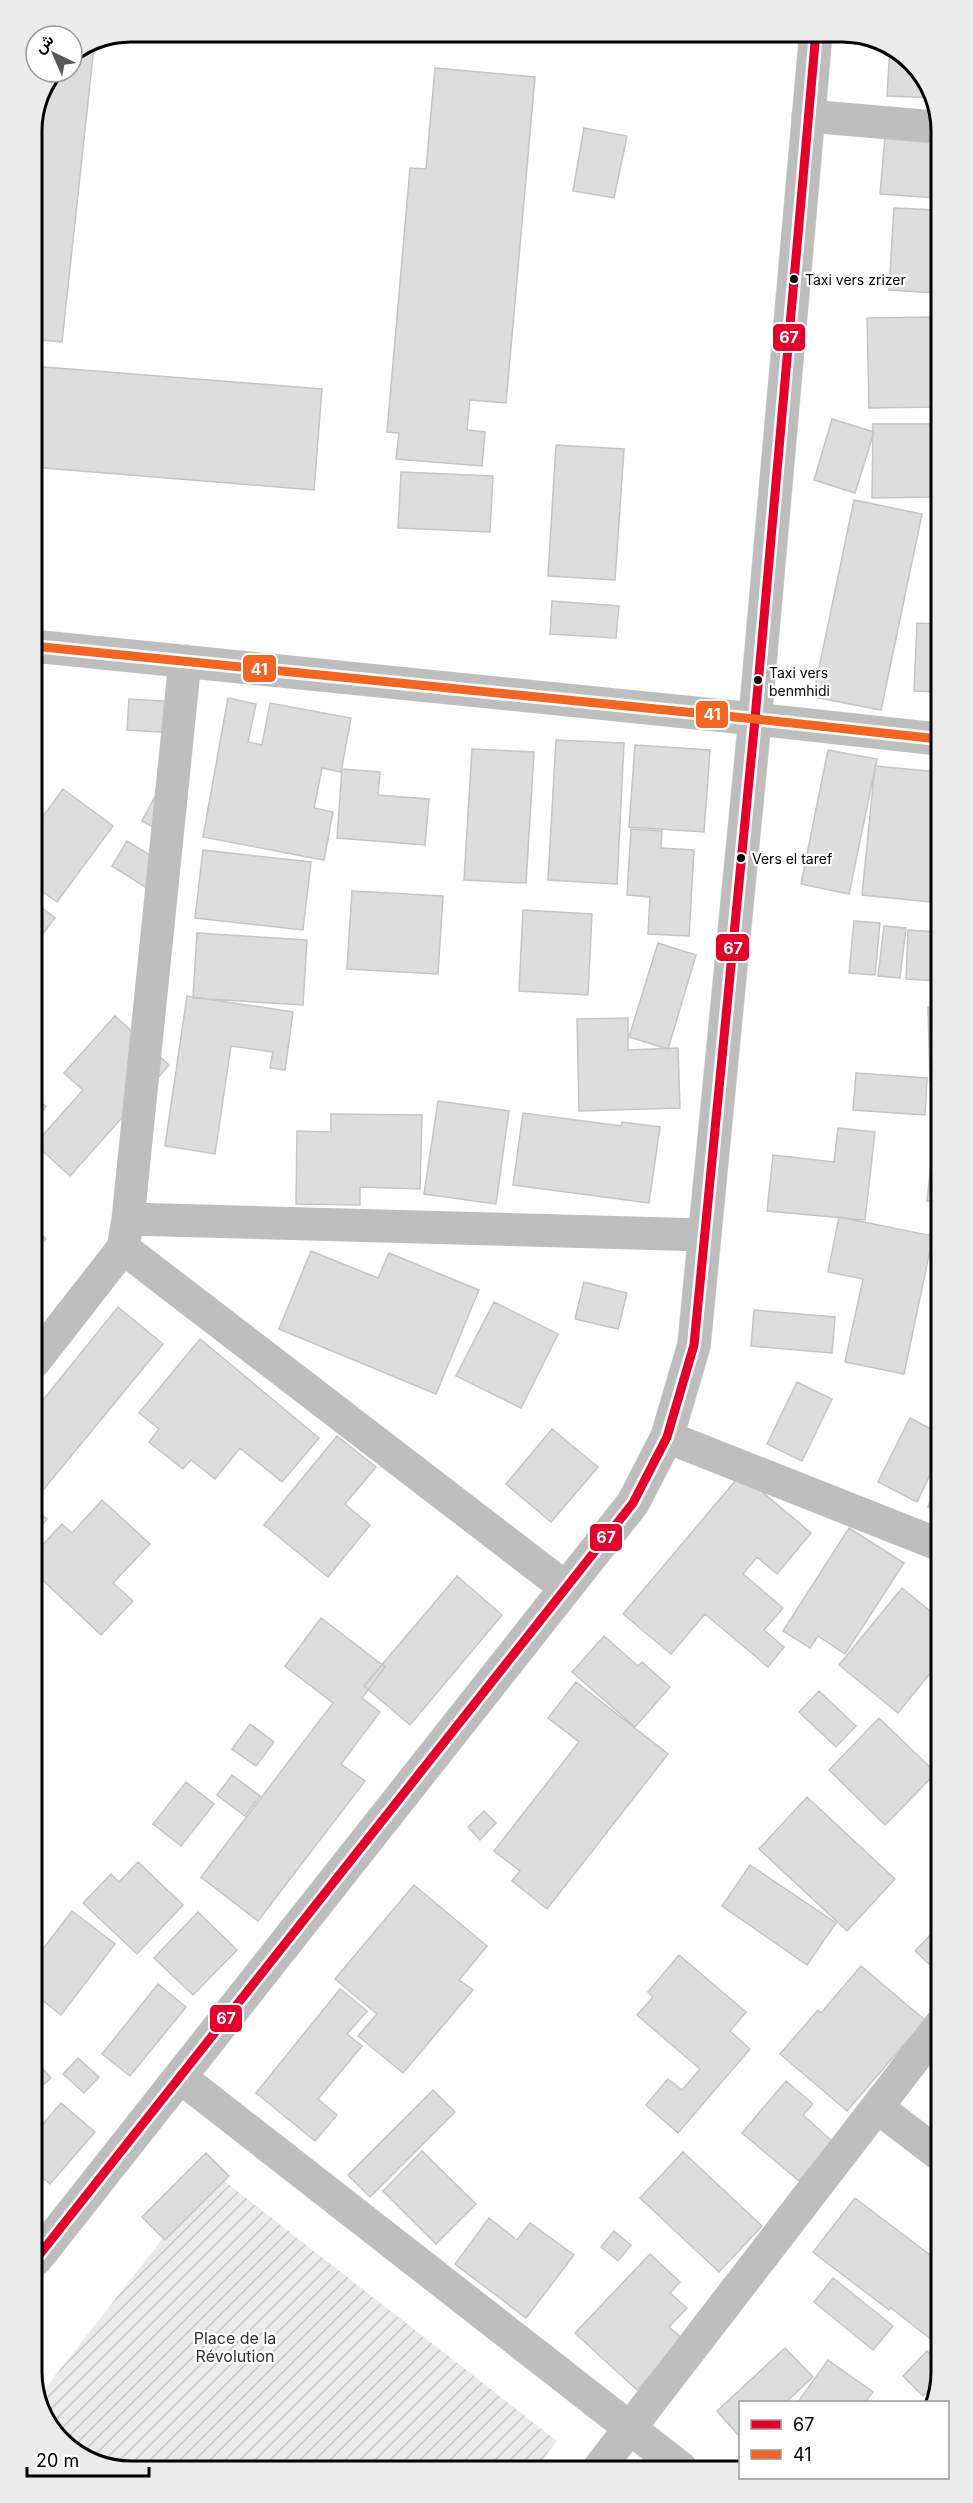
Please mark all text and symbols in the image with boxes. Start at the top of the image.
north arrow [24,24,84,84]
text: ش [30,29,57,57]
place label: Taxi vers zrizer [805,271,906,288]
marker: Taxi vers zrizer [788,273,800,285]
line badge: 67 [772,323,806,352]
text: 67 [779,327,799,347]
line badge: 41 [242,654,277,683]
text: 41 [250,659,268,679]
place label: Taxi vers benmhidi [769,664,830,699]
marker: Taxi vers benmhidi [752,674,764,686]
line badge: 41 [695,700,729,729]
text: 41 [703,704,721,724]
place label: Vers el taref [752,850,832,867]
marker: Vers el taref [735,852,747,864]
line badge: 67 [715,933,750,962]
text: 67 [723,938,743,958]
line badge: 67 [589,1523,623,1552]
text: 67 [596,1527,616,1547]
line badge: 67 [209,2004,243,2033]
text: 67 [216,2008,236,2028]
park label: Place de la Révolution [194,2328,276,2366]
legend [739,2401,949,2479]
text: 67 [793,2414,814,2435]
scale bar [27,2440,148,2478]
text: 41 [793,2444,812,2465]
text: 20 m [36,2450,79,2471]

